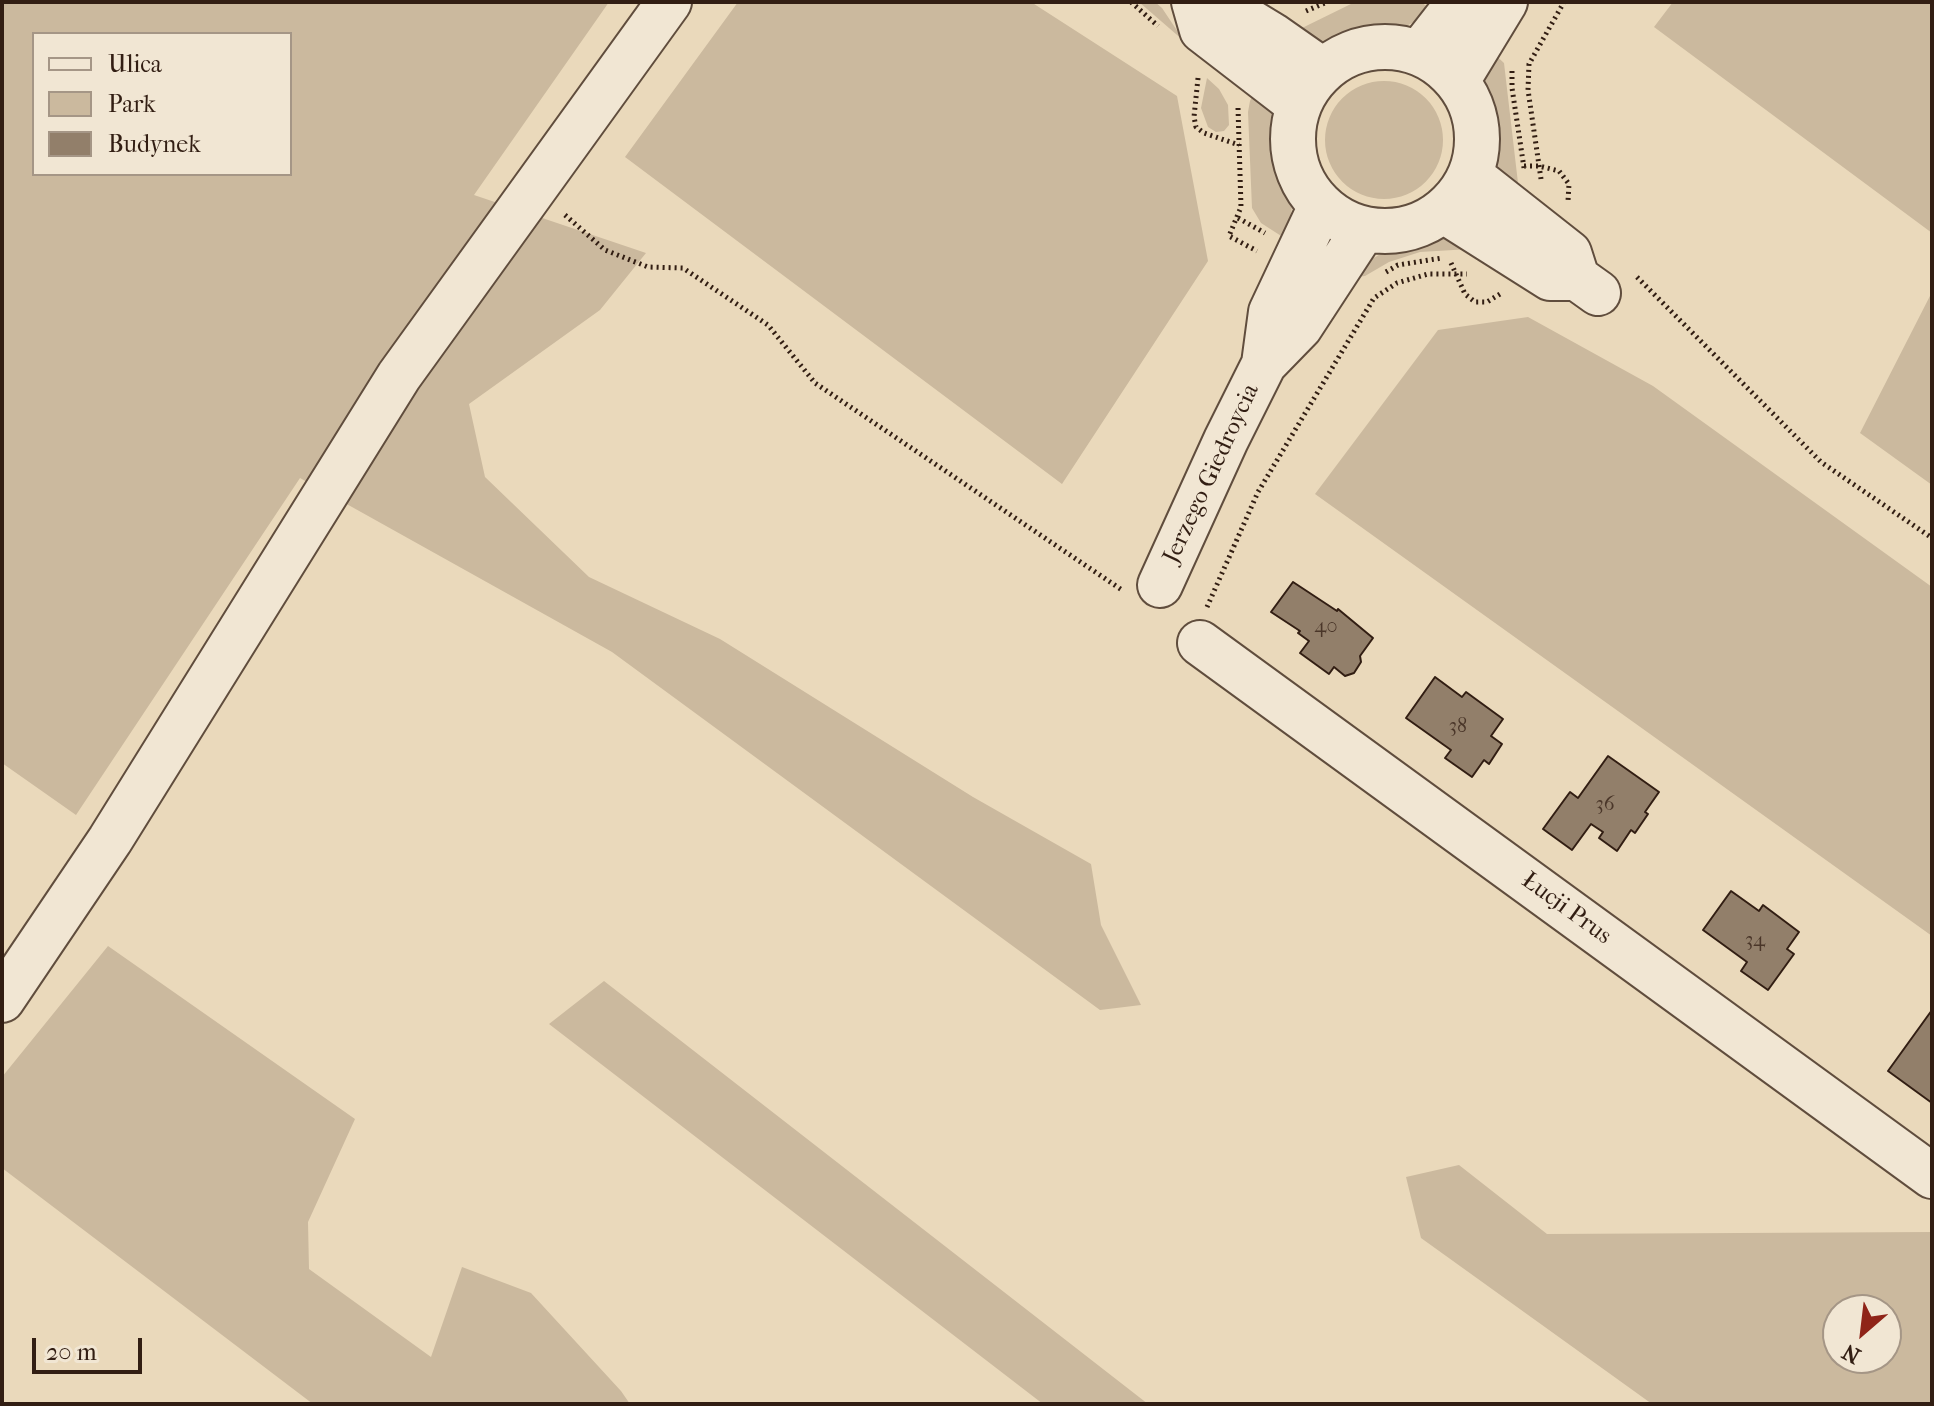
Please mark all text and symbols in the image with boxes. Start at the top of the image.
legend [32,32,292,176]
text: Ulica [108,50,162,78]
text: Park [108,90,156,118]
text: Budynek [108,130,201,158]
street label: Jerzego Giedroycia [1158,380,1266,568]
house number: 40 [1315,615,1337,639]
house number: 38 [1449,715,1467,739]
house number: 36 [1595,793,1615,817]
street label: Łucji Prus [1515,867,1617,951]
house number: 34 [1745,929,1765,953]
north arrow [1822,1294,1902,1374]
scale bar [36,1322,146,1372]
text: 20 m [46,1338,97,1366]
text: N [1838,1338,1865,1369]

